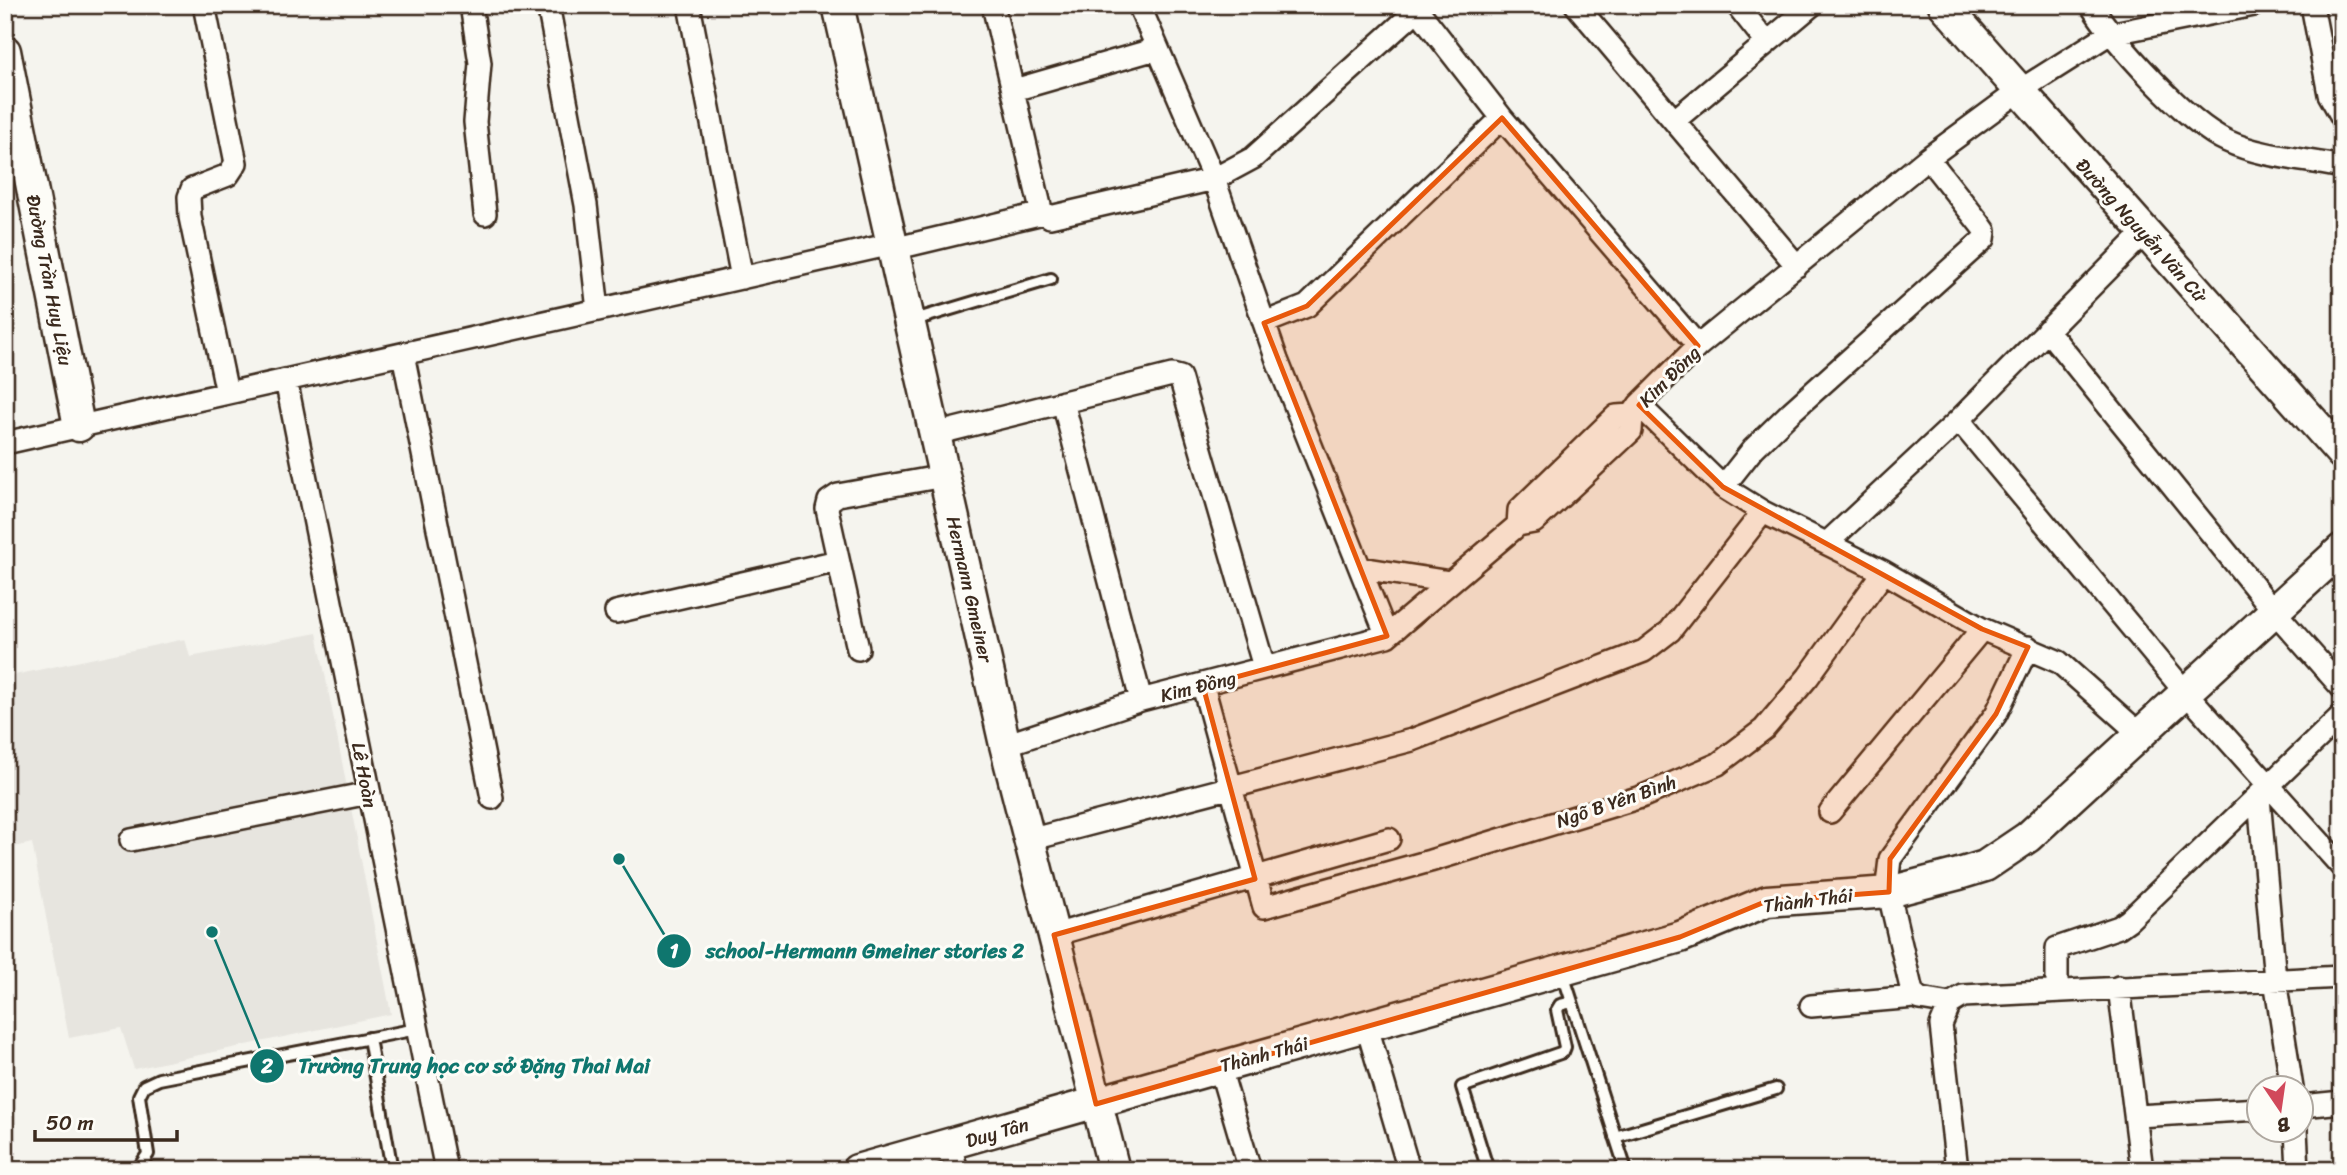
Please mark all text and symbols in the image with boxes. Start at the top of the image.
street label: Đường Nguyễn Văn Cừ [2067,150,2217,311]
street label: Đường Trần Huy Liệu [17,192,82,368]
street label: Kim Đồng [1630,337,1709,415]
street label: Hermann Gmeiner [937,513,1003,667]
street label: Kim Đồng [1157,661,1240,712]
street label: Lê Hoàn [342,739,387,811]
street label: Ngõ B Yên Bình [1552,765,1681,837]
street label: Thành Thái [1761,879,1855,922]
callout: school-Hermann Gmeiner stories 2 [656,930,1038,972]
text: 1 [669,932,679,970]
text: school-Hermann Gmeiner stories 2 [705,932,1024,970]
street label: Thành Thái [1216,1027,1313,1082]
callout: Trường Trung học cơ sở Đặng Thai Mai [250,1045,663,1087]
text: 2 [260,1047,273,1085]
text: Trường Trung học cơ sở Đặng Thai Mai [298,1047,651,1085]
north arrow [2246,1074,2316,1144]
scale bar [35,1098,177,1142]
text: 50 m [46,1104,94,1142]
street label: Duy Tân [962,1108,1033,1157]
text: B [2274,1108,2293,1143]

